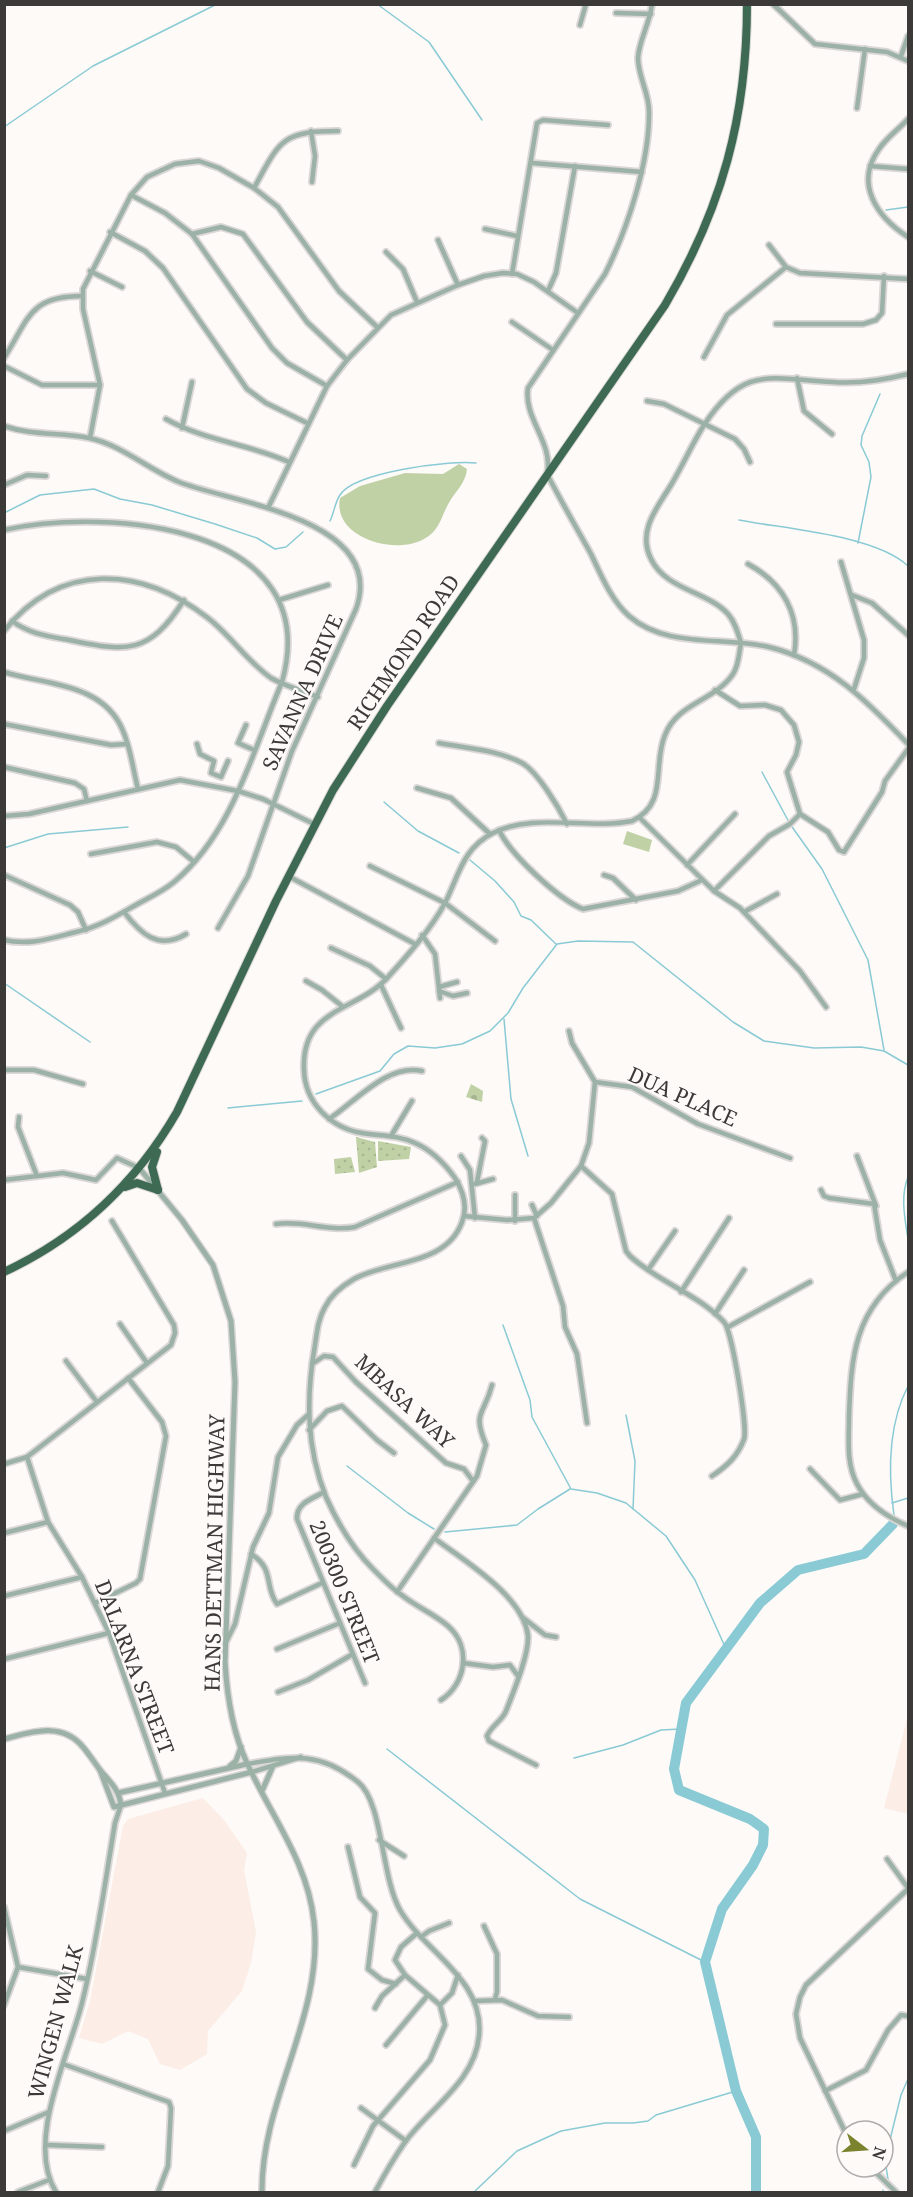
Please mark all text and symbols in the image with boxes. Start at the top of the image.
street label: RICHMOND ROAD [341,569,465,735]
street label: SAVANNA DRIVE [255,610,349,774]
street label: DUA PLACE [624,1060,742,1132]
street label: MBASA WAY [349,1348,461,1455]
street label: HANS DETTMAN HIGHWAY [198,1413,230,1692]
street label: 200300 STREET [303,1516,387,1668]
street label: DALARNA STREET [89,1576,181,1758]
street label: WINGEN WALK [21,1942,89,2102]
north arrow [835,2119,895,2179]
text: N [867,2144,892,2163]

